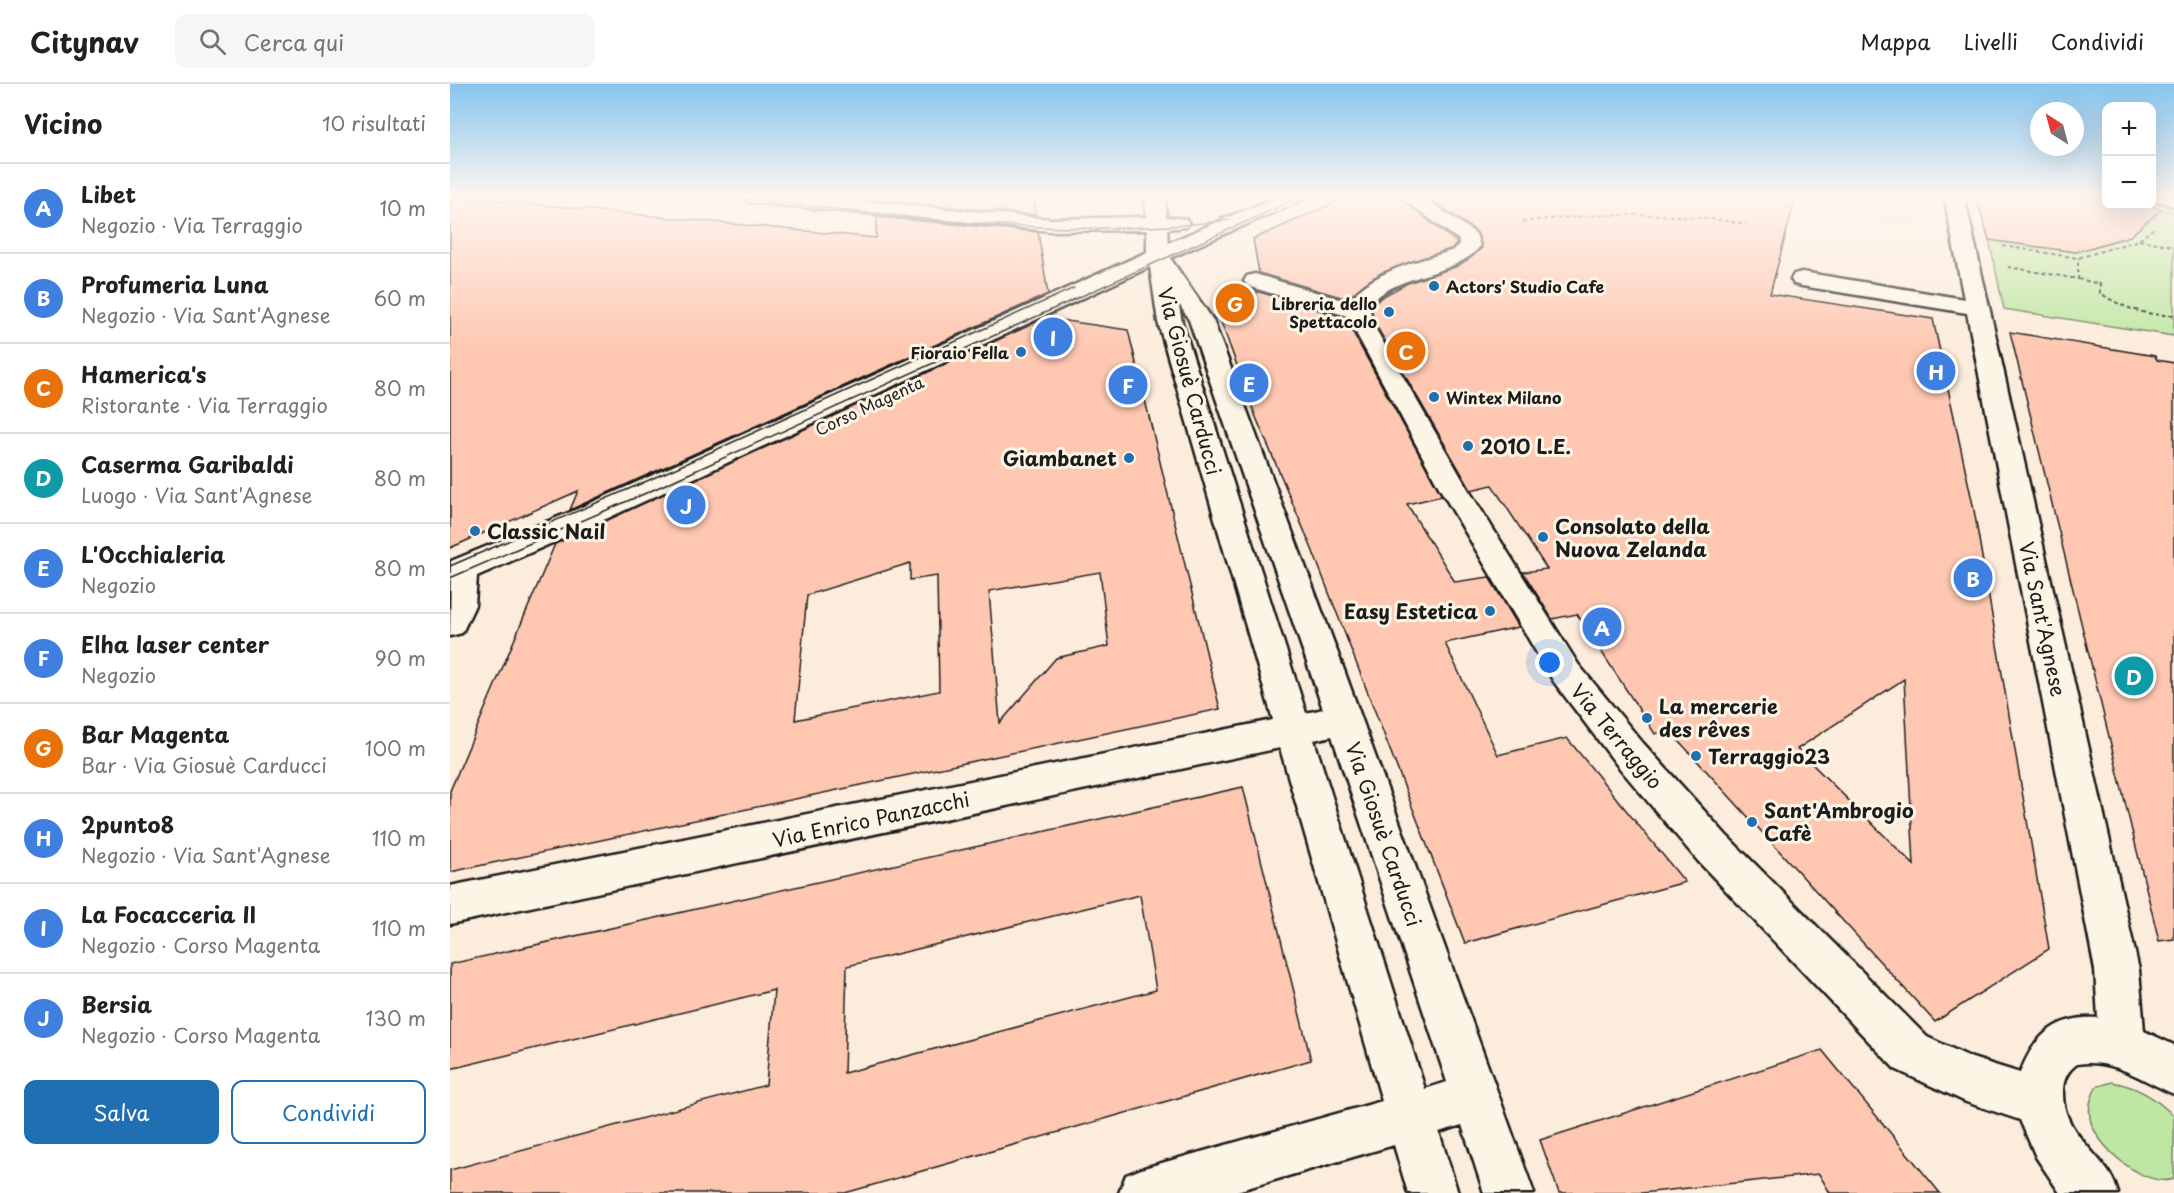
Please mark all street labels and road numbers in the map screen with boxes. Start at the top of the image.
street label: Via Giosuè Carducci [1151,284,1229,478]
street label: Corso Magenta [811,369,927,441]
street label: Via Sant'Agnese [2012,539,2074,699]
street label: Via Terraggio [1564,677,1670,795]
street label: Via Giosuè Carducci [1338,738,1430,930]
street label: Via Enrico Panzacchi [770,783,972,855]

